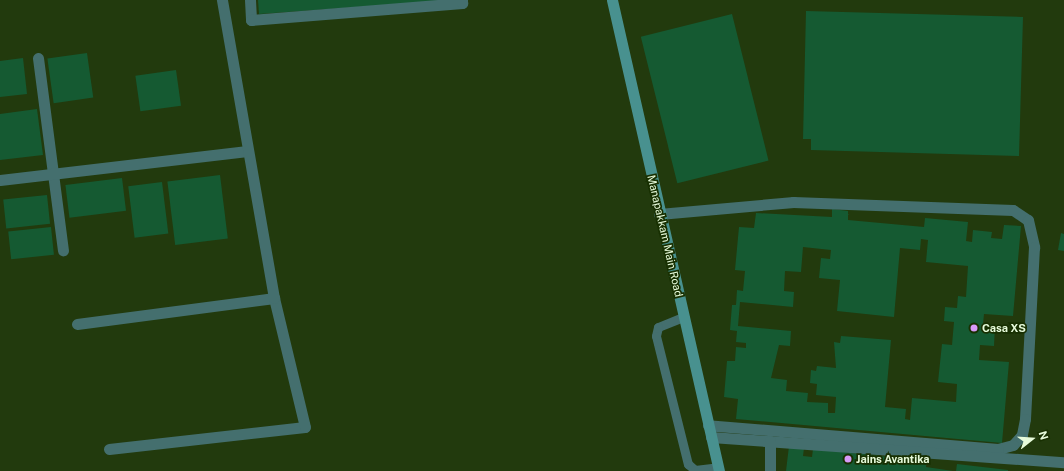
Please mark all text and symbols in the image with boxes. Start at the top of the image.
street label: Manapakkam Main Road [645,174,685,298]
place label: Casa XS [982,321,1026,335]
marker: Casa XS [969,323,979,333]
north arrow [1012,419,1052,459]
text: N [1036,430,1050,441]
place label: Jains Avantika [856,452,930,466]
marker: Jains Avantika [843,454,853,464]

